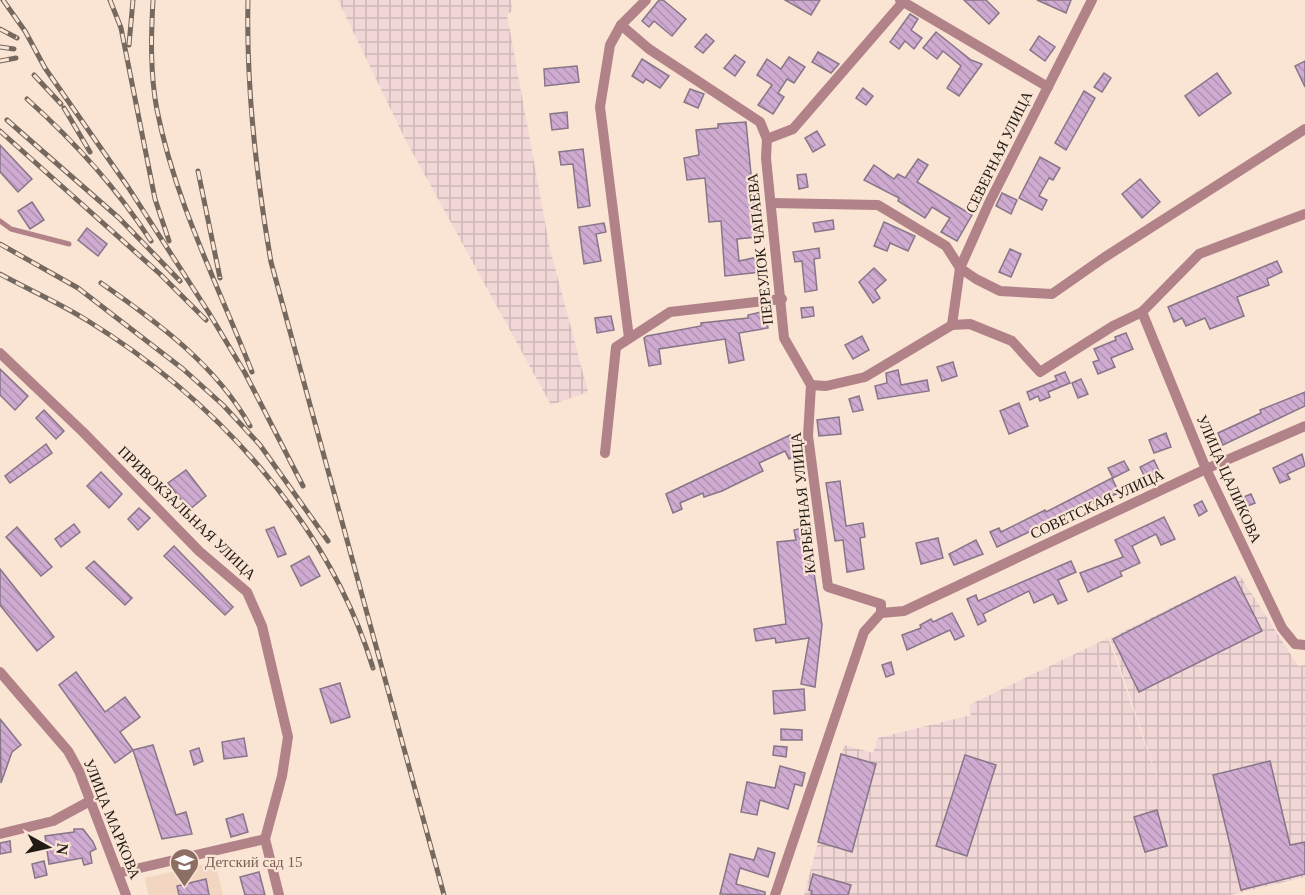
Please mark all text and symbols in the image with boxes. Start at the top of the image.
street label: СЕВЕРНАЯ УЛИЦА [963,88,1036,216]
street label: ПЕРЕУЛОК ЧАПАЕВА [744,172,776,326]
street label: УЛИЦА ЦАЛИКОВА [1194,413,1265,546]
street label: КАРЬЕРНАЯ УЛИЦА [788,431,818,575]
street label: ПРИВОКЗАЛЬНАЯ УЛИЦА [115,443,259,583]
street label: СОВЕТСКАЯ УЛИЦА [1028,466,1166,542]
street label: УЛИЦА МАРКОВА [81,757,143,882]
north arrow [18,817,78,877]
text: N [53,842,72,856]
school or university icon: Детский сад 15 [168,846,200,888]
place label: Детский сад 15 [205,854,302,870]

